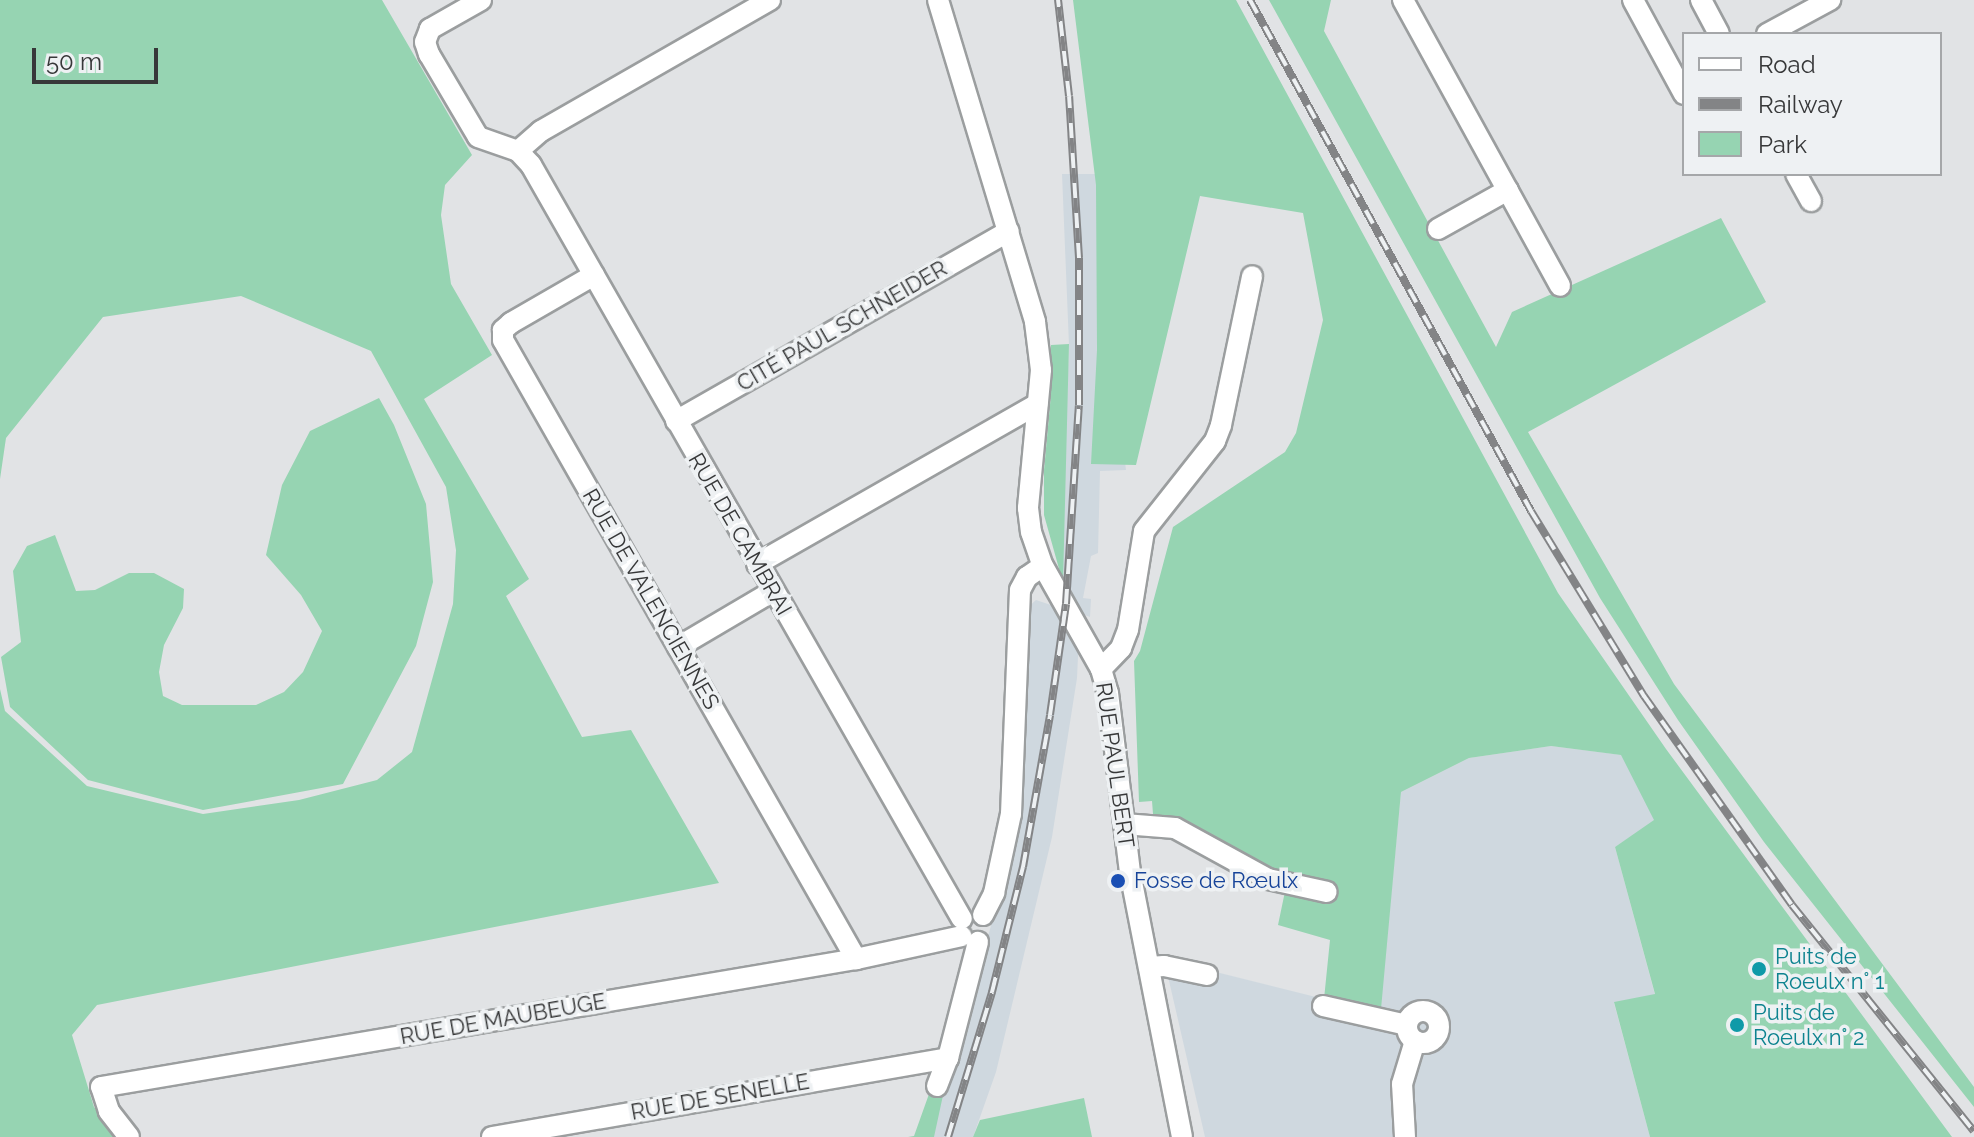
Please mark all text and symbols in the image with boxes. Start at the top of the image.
scale bar [36,32,162,82]
legend [1682,32,1942,176]
text: 50 m [46,47,102,76]
text: Road [1758,50,1816,79]
text: Railway [1758,90,1843,119]
text: Park [1758,130,1807,159]
street label: CITÉ PAUL SCHNEIDER [732,255,952,397]
street label: RUE DE CAMBRAI [683,448,797,620]
street label: RUE DE VALENCIENNES [577,484,725,714]
street label: RUE PAUL BERT [1090,680,1140,850]
place label: Fosse de Rœulx [1134,868,1298,894]
marker: Fosse de Rœulx [1109,872,1127,890]
place label: Puits de Roeulx n° 1 [1775,943,1884,994]
marker: Puits de Roeulx n° 1 [1750,960,1768,978]
street label: RUE DE MAUBEUGE [398,988,608,1050]
place label: Puits de Roeulx n° 2 [1753,999,1865,1050]
marker: Puits de Roeulx n° 2 [1728,1016,1746,1034]
street label: RUE DE SENELLE [629,1068,811,1126]

